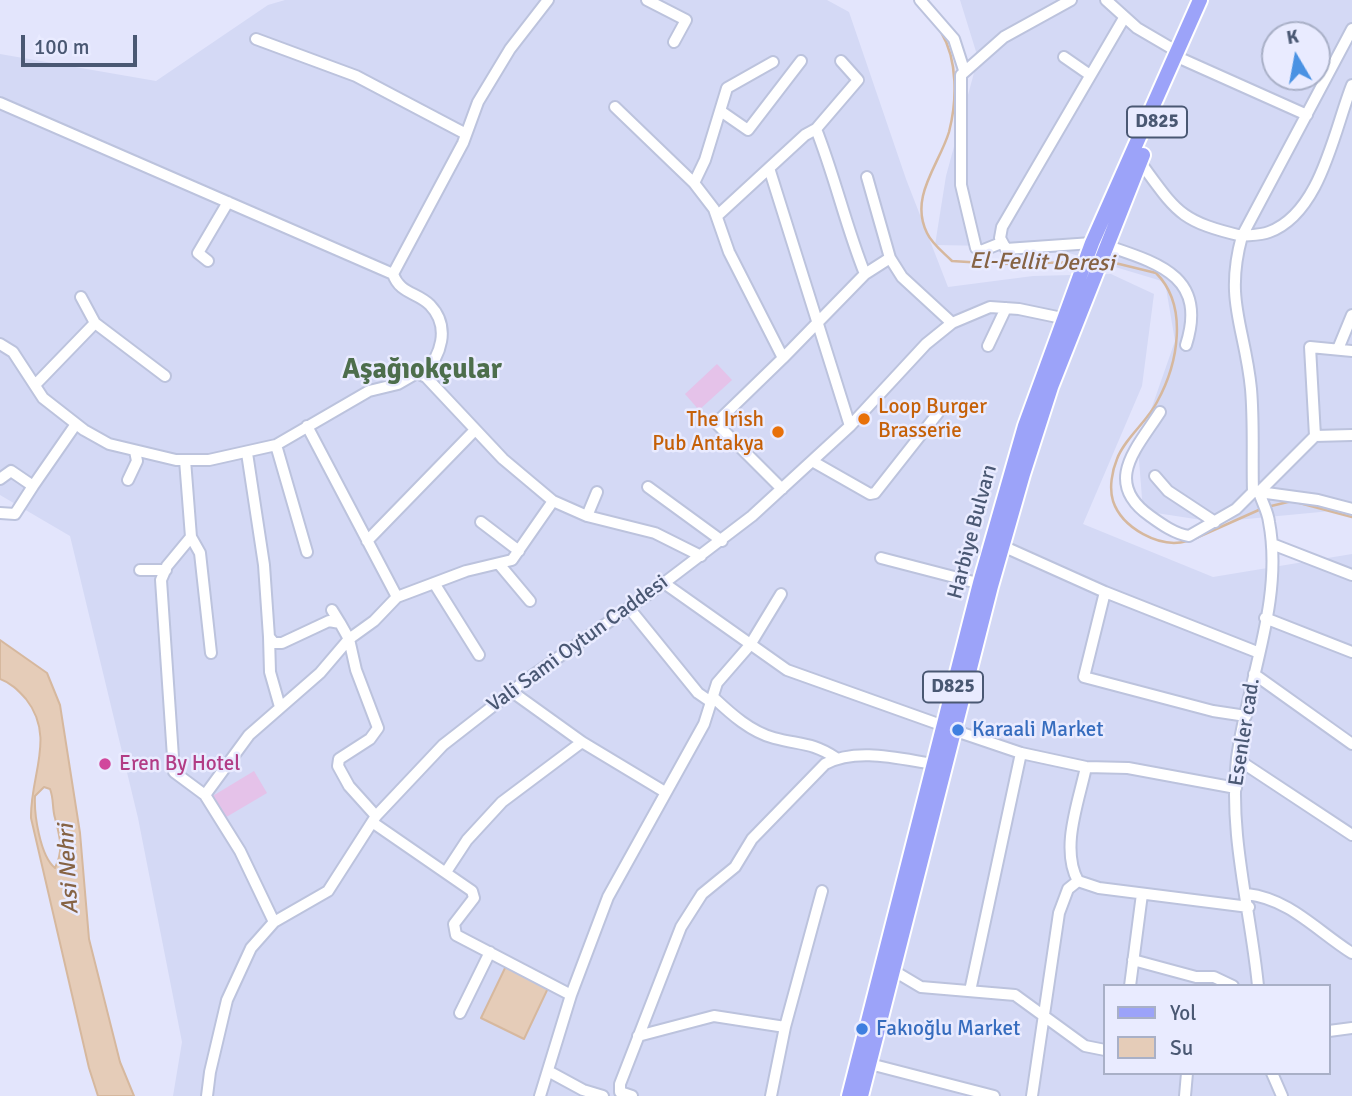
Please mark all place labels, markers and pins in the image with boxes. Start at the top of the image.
place label: Loop Burger Brasserie [878,394,987,444]
place label: The Irish Pub Antakya [652,407,764,457]
marker: Loop Burger Brasserie [856,411,872,427]
marker: The Irish Pub Antakya [770,424,786,440]
place label: Karaali Market [972,717,1104,743]
marker: Karaali Market [950,722,966,738]
place label: Eren By Hotel [119,751,240,777]
marker: Eren By Hotel [97,756,113,772]
place label: Fakıoğlu Market [876,1016,1020,1042]
marker: Fakıoğlu Market [854,1021,870,1037]

